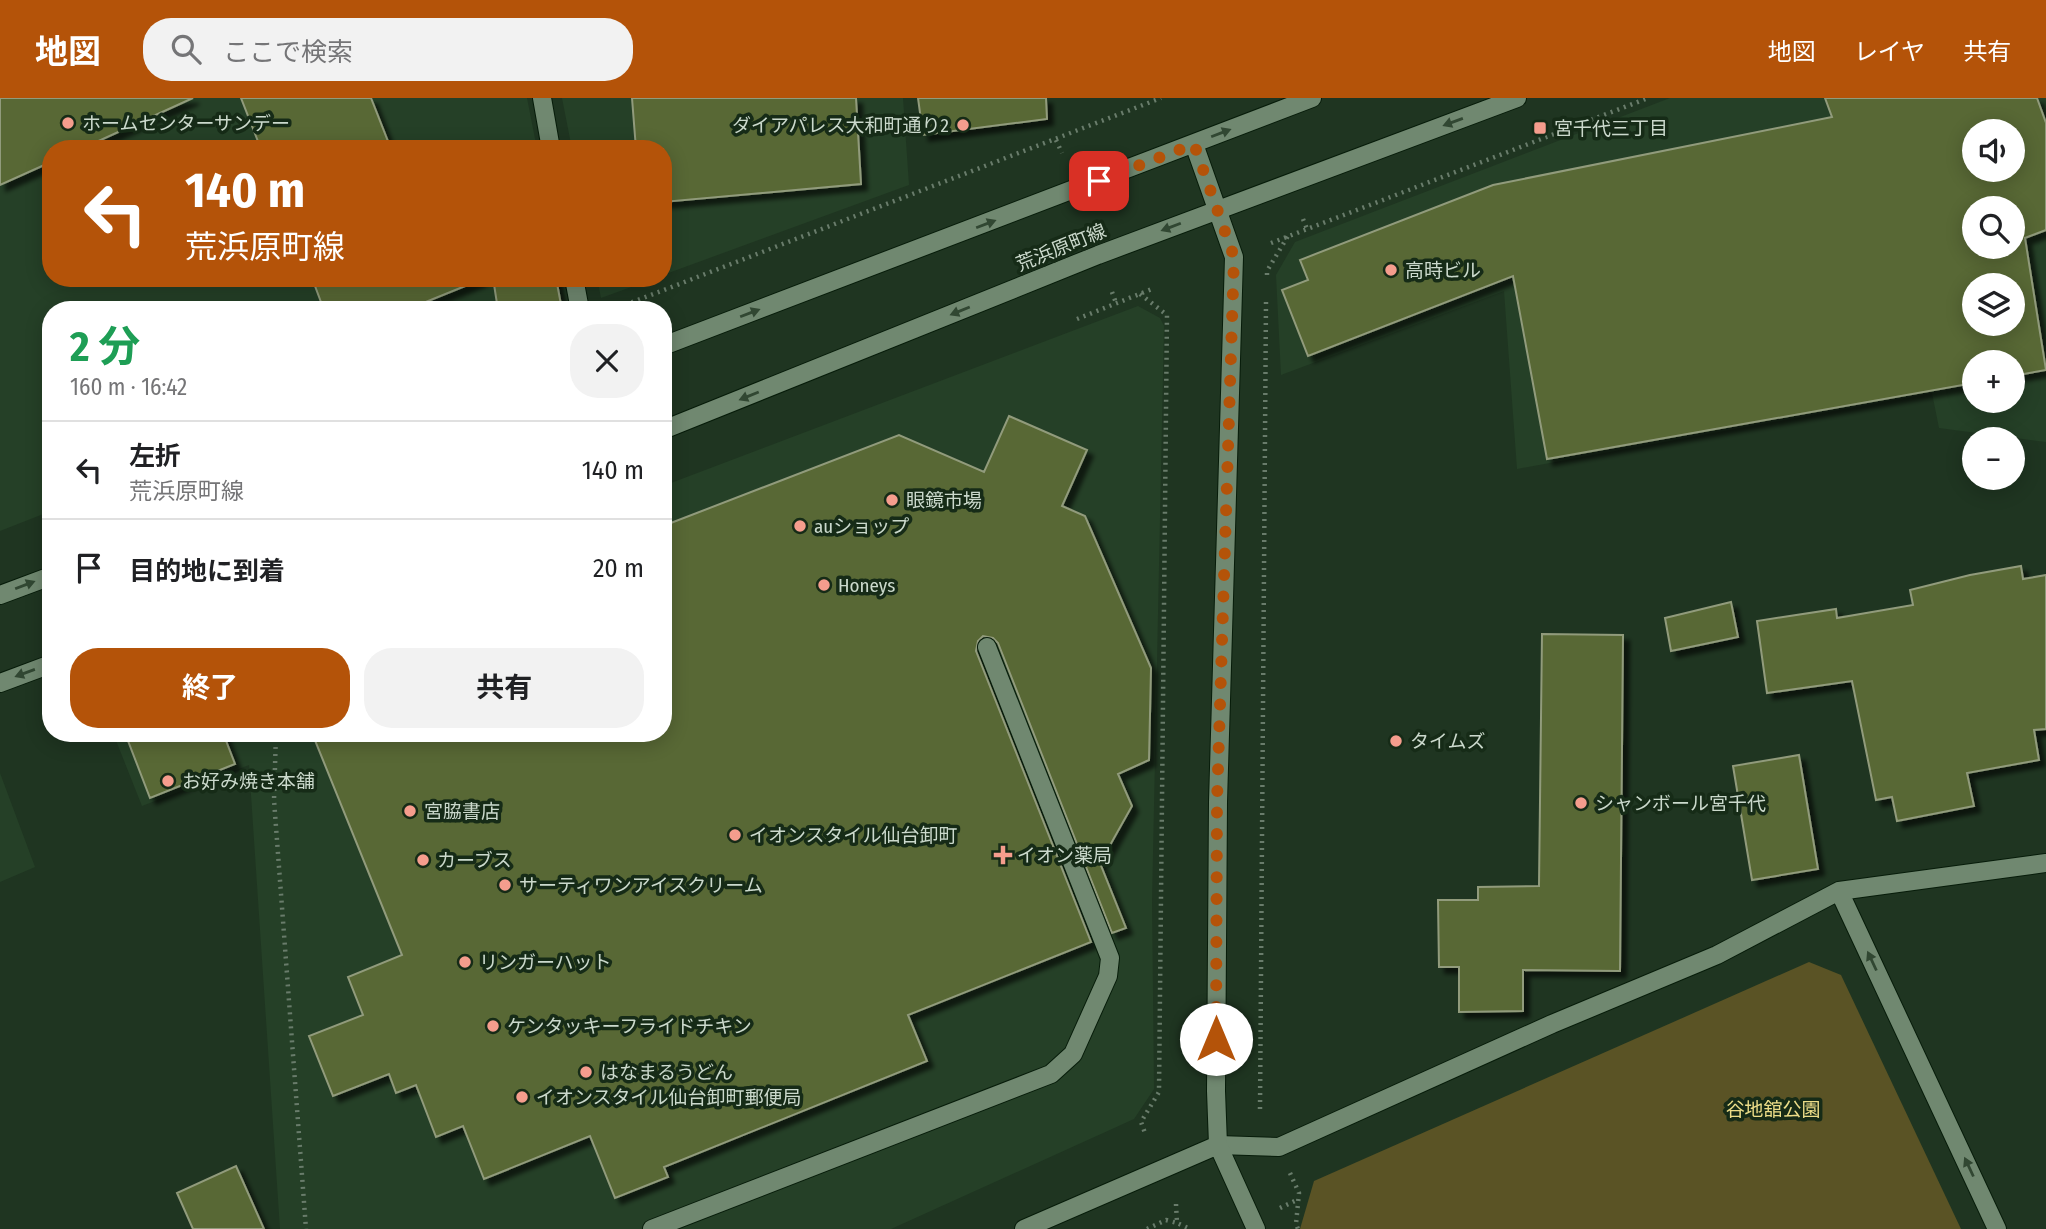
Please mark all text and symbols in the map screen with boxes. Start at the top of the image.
search box [143,18,633,81]
icon: search [167,30,205,68]
text: 地図 [35,32,101,72]
text: ここで検索 [223,37,353,68]
text: 地図 [1768,38,1816,66]
text: レイヤ [1854,38,1925,66]
text: 共有 [1963,38,2011,66]
place label: ホームセンターサンデー [82,112,290,135]
place label: ダイアパレス大和町通り2 [732,114,949,137]
marker: ホームセンターサンデー [60,115,76,131]
marker: ダイアパレス大和町通り2 [955,117,971,133]
one-way arrow [1443,117,1464,128]
place label: 宮千代三丁目 [1554,117,1668,140]
map controls [1962,119,2025,490]
button: sound [1962,119,2025,182]
marker: 宮千代三丁目 [1532,120,1548,136]
one-way arrow [1210,128,1231,139]
pin [1069,151,1129,211]
text: 140 m [185,161,305,220]
icon: arrive [1080,162,1118,200]
icon: left [70,168,161,259]
button: search [1962,196,2025,259]
one-way arrow [975,218,996,229]
street label: 荒浜原町線 [1013,219,1110,276]
one-way arrow [1161,222,1182,233]
text: 荒浜原町線 [185,228,345,266]
place label: 高時ビル [1405,259,1481,282]
marker: 高時ビル [1383,262,1399,278]
button: layers [1962,273,2025,336]
one-way arrow [949,305,970,316]
one-way arrow [740,307,761,318]
text: 2 分 [70,322,140,372]
button: close [570,324,644,398]
button: + [1962,350,2025,413]
text: 160 m · 16:42 [70,373,187,401]
one-way arrow [738,390,759,401]
button: − [1962,427,2025,490]
text: 左折 [129,441,181,472]
icon: left [70,451,108,489]
text: 140 m [582,455,644,486]
text: 荒浜原町線 [129,477,244,505]
place label: 眼鏡市場 [906,489,982,512]
marker: 眼鏡市場 [884,492,900,508]
place label: auショップ [814,515,909,538]
marker: auショップ [792,518,808,534]
icon: arrive [70,549,108,587]
text: 20 m [593,553,644,584]
text: 目的地に到着 [129,556,285,587]
place label: Honeys [838,574,895,597]
marker: Honeys [816,577,832,593]
one-way arrow [15,579,36,590]
button: 終了 [70,648,350,728]
button: 共有 [364,648,644,728]
one-way arrow [15,668,36,679]
place label: タイムズ [1410,730,1486,753]
marker: タイムズ [1388,733,1404,749]
place label: お好み焼き本舗 [182,770,315,793]
marker: お好み焼き本舗 [160,773,176,789]
place label: シャンボール宮千代 [1595,792,1766,815]
marker: シャンボール宮千代 [1573,795,1589,811]
place label: 宮脇書店 [424,800,500,823]
marker: 宮脇書店 [402,803,418,819]
place label: イオンスタイル仙台卸町 [749,824,958,847]
marker: イオンスタイル仙台卸町 [727,827,743,843]
place label: イオン薬局 [1017,844,1112,867]
marker: イオン薬局 [995,847,1011,863]
place label: カーブス [437,849,512,872]
marker: カーブス [415,852,431,868]
place label: サーティワンアイスクリーム [519,874,763,897]
marker: サーティワンアイスクリーム [497,877,513,893]
place label: リンガーハット [479,951,612,974]
one-way arrow [1866,951,1878,971]
marker: リンガーハット [457,954,473,970]
position arrow [1179,1002,1253,1076]
place label: ケンタッキーフライドチキン [507,1015,752,1038]
marker: ケンタッキーフライドチキン [485,1018,501,1034]
place label: はなまるうどん [600,1061,733,1084]
marker: はなまるうどん [578,1064,594,1080]
place label: イオンスタイル仙台卸町郵便局 [536,1086,802,1109]
marker: イオンスタイル仙台卸町郵便局 [514,1089,530,1105]
park label: 谷地舘公園 [1725,1098,1821,1121]
one-way arrow [1963,1157,1975,1177]

